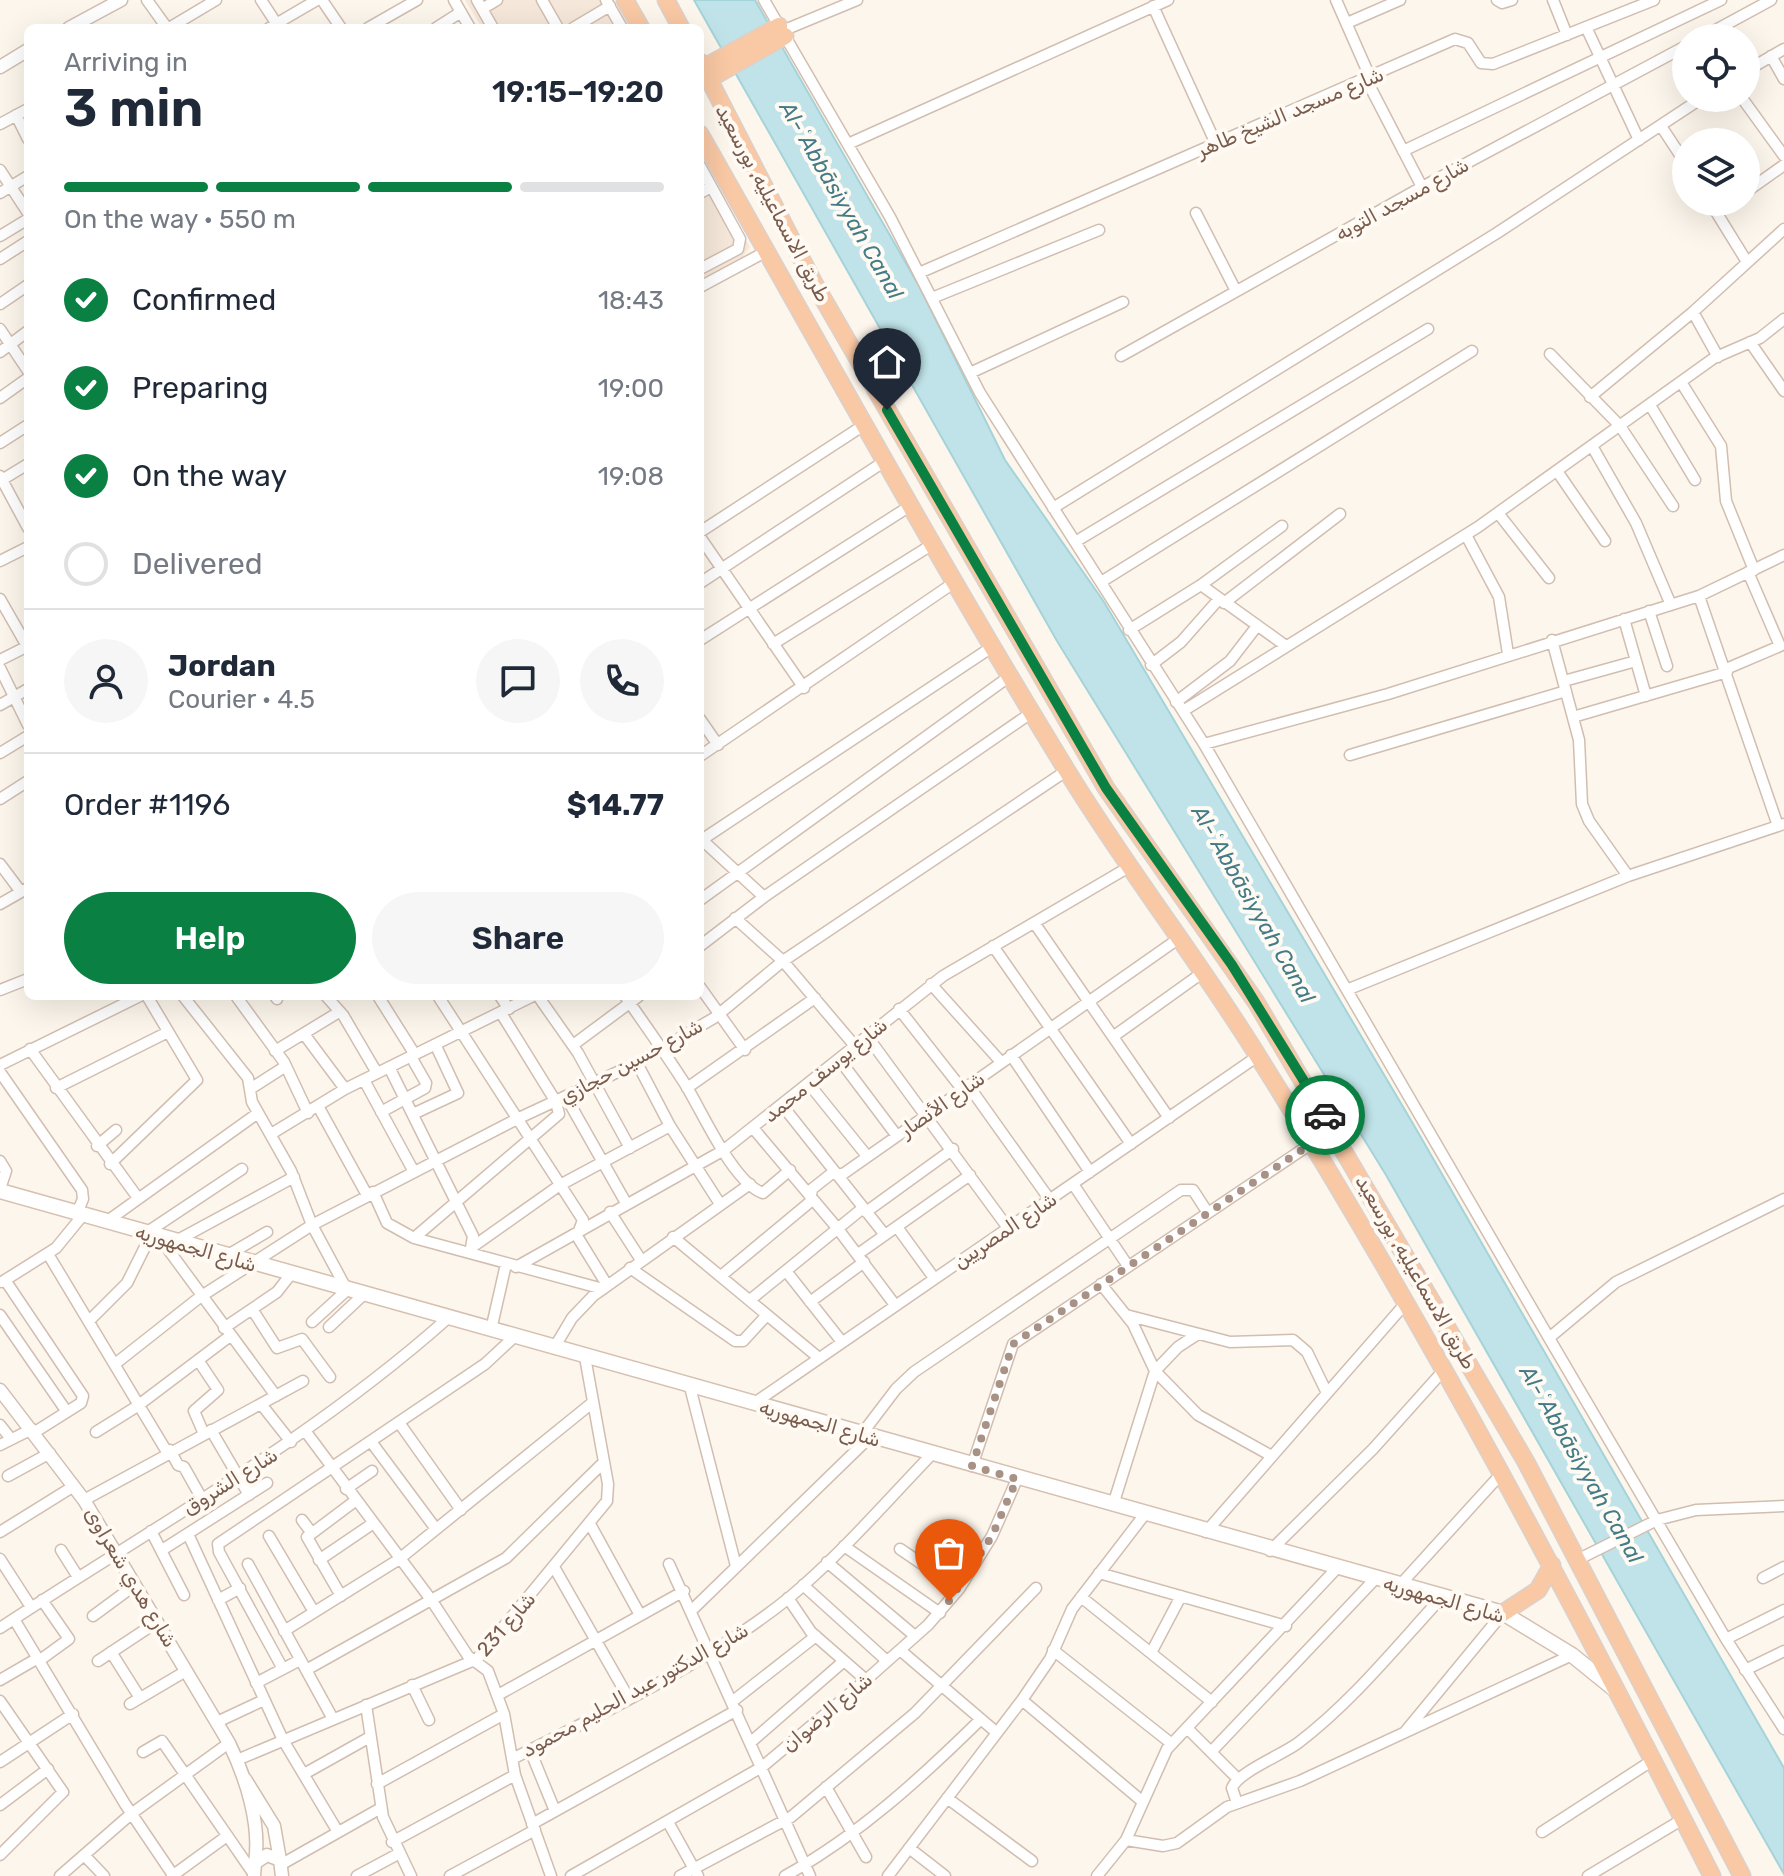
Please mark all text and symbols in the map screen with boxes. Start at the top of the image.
map controls [1672,24,1760,216]
button: locate [1672,24,1760,112]
text: Arriving in [64,47,188,78]
street label: شارع مسجد الشيخ طاهر [1192,62,1388,165]
text: 19:15–19:20 [492,74,664,110]
text: 3 min [64,77,203,139]
water label: Al-ʿAbbāsiyyah Canal [773,96,910,305]
street label: طريق الاسماعيليه, بورسعيد [711,100,835,306]
button: layers [1672,128,1760,216]
street label: شارع مسجد التوبه [1331,152,1474,247]
text: On the way · 550 m [64,204,296,235]
icon: check [64,278,108,322]
text: Confirmed [132,282,276,318]
text: 18:43 [598,285,664,316]
pin [853,328,921,410]
icon: home [865,340,909,384]
icon: check [64,366,108,410]
text: Preparing [132,370,268,406]
text: 19:00 [598,373,664,404]
icon: check [64,454,108,498]
text: On the way [132,458,287,494]
text: 19:08 [598,461,664,492]
text: Delivered [132,546,263,582]
button: person [64,639,148,723]
button: chat [476,639,560,723]
button: phone [580,639,664,723]
text: Jordan [168,648,276,684]
text: Courier · 4.5 [168,684,315,715]
text: Order #1196 [64,787,230,823]
text: $14.77 [567,787,664,823]
water label: Al-ʿAbbāsiyyah Canal [1185,800,1322,1009]
button: Help [64,892,356,984]
button: Share [372,892,664,984]
street label: شارع حسين حجازي [555,1013,708,1111]
street label: شارع يوسف محمد [758,1013,893,1129]
street label: شارع الأنصار [894,1066,990,1144]
courier [1285,1075,1365,1155]
icon: car [1303,1093,1347,1137]
street label: طريق الاسماعيليه, بورسعيد [1350,1170,1482,1374]
street label: شارع المصريين [949,1187,1062,1275]
street label: شارع الجمهوريه [132,1219,259,1279]
water label: Al-ʿAbbāsiyyah Canal [1513,1360,1650,1569]
street label: شارع الجمهوريه [756,1394,883,1454]
street label: شارع الشروق [178,1442,283,1521]
street label: شارع هدي شعراوى [78,1502,182,1653]
pin [915,1519,983,1601]
icon: bag [927,1531,971,1575]
street label: شارع الجمهوريه [1380,1570,1507,1630]
street label: شارع 231 [472,1587,542,1662]
street label: شارع الدكتور عبد الحليم محمود [518,1618,753,1764]
street label: شارع الرضوان [777,1667,878,1758]

